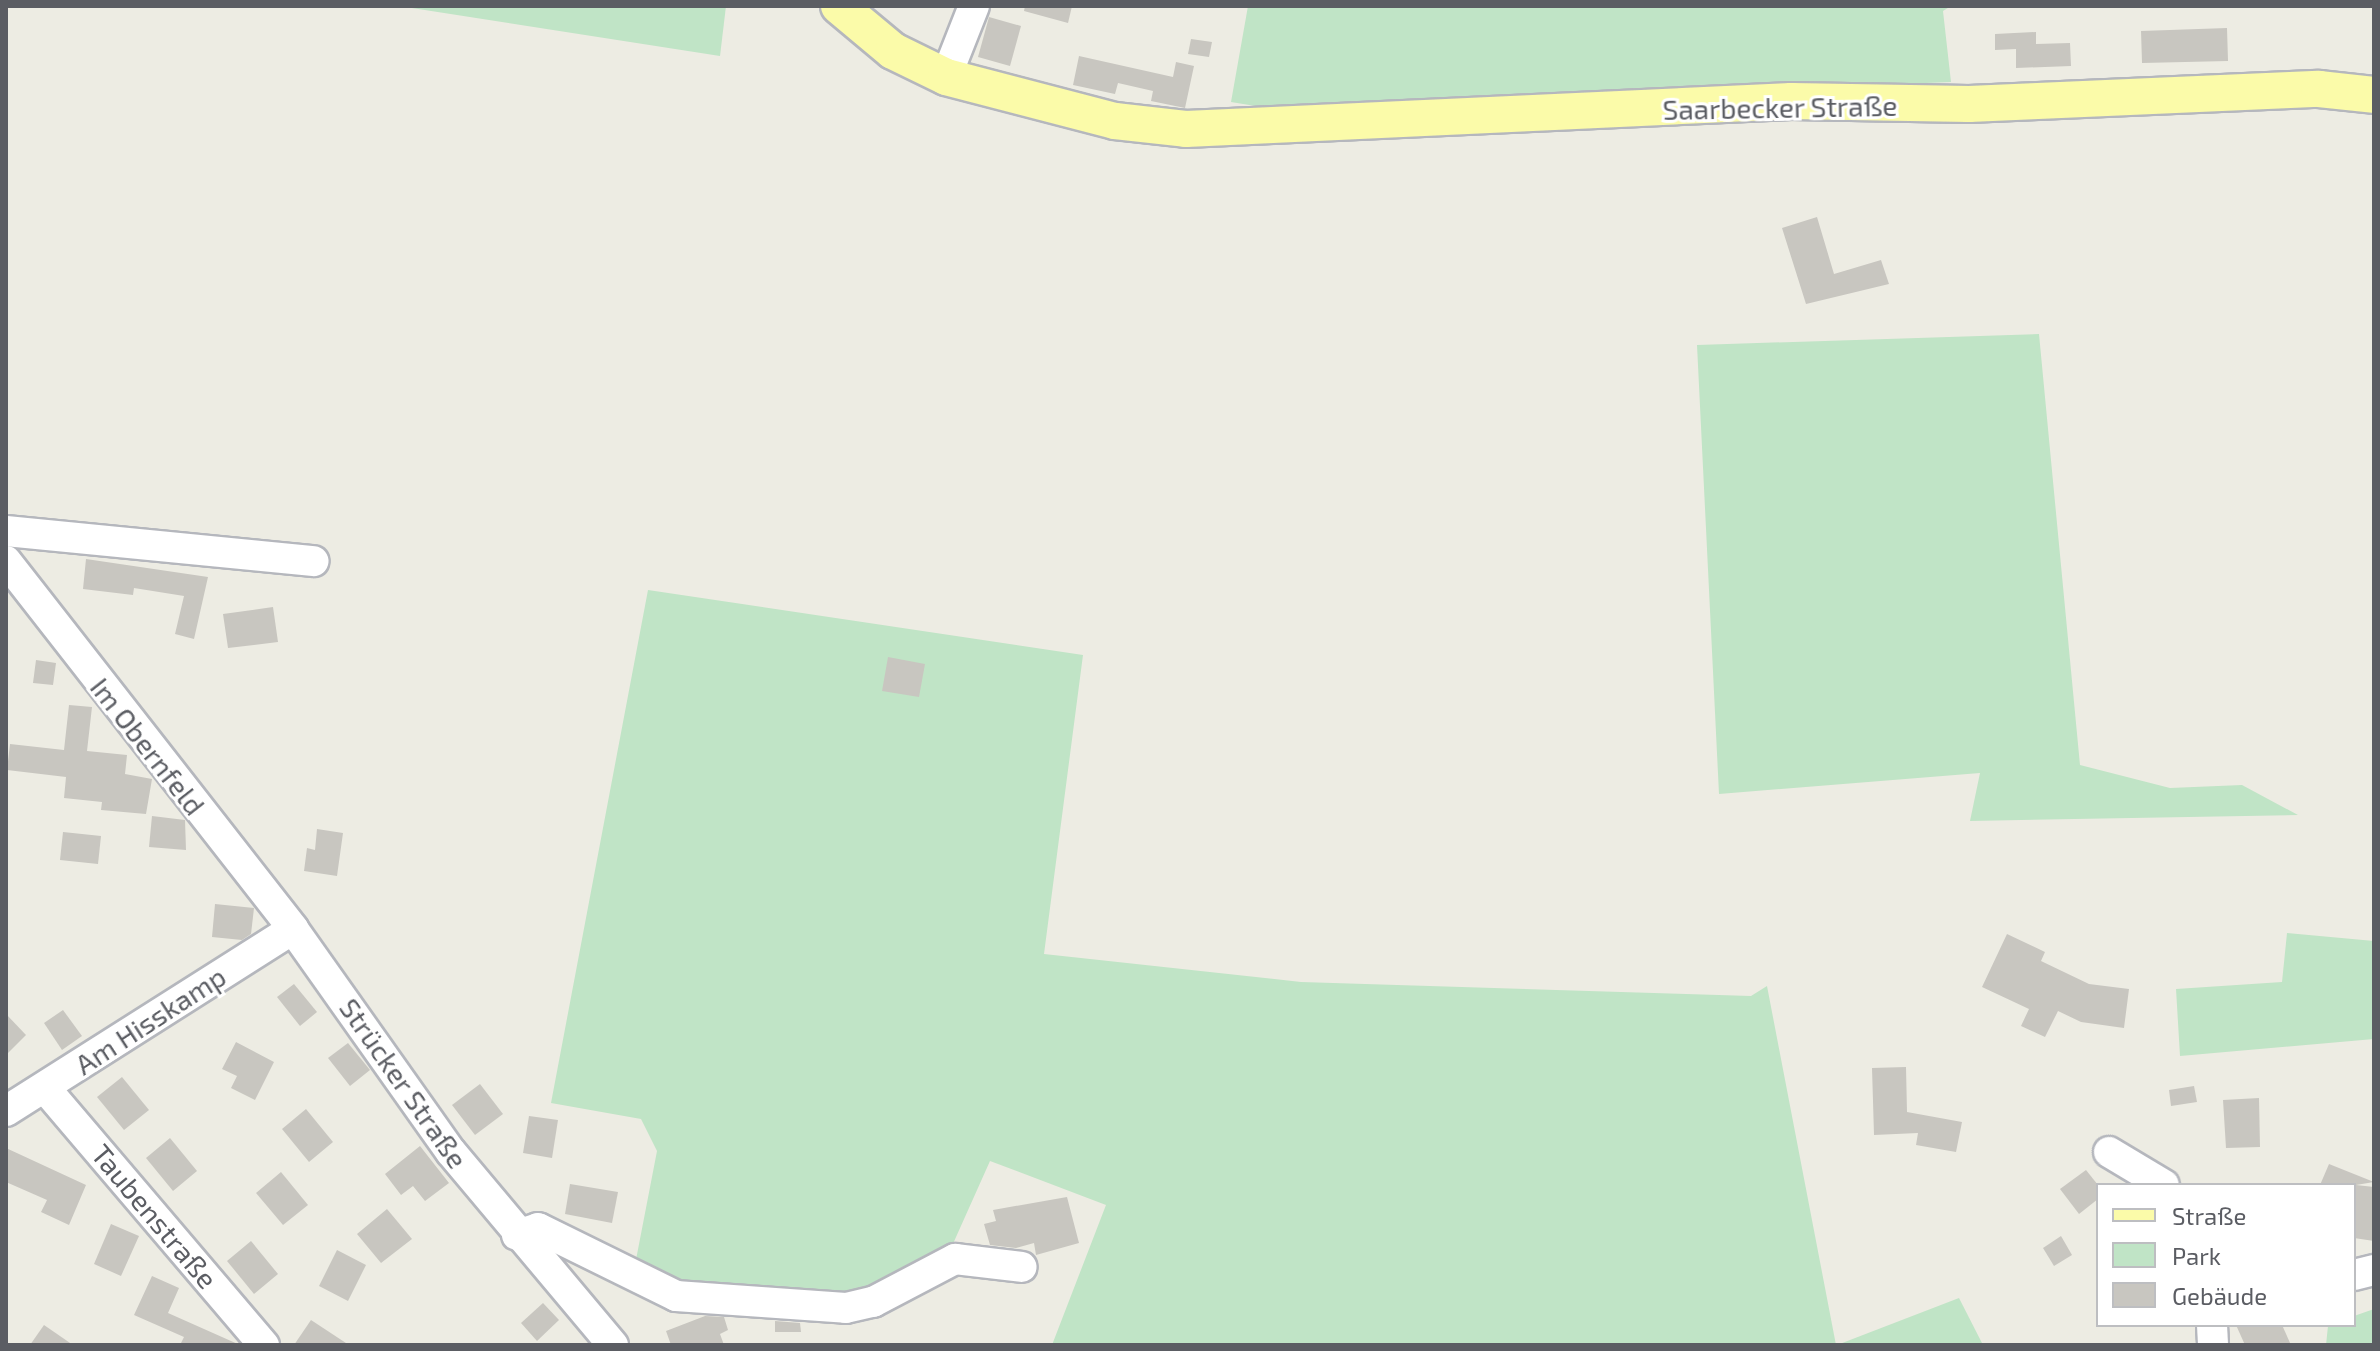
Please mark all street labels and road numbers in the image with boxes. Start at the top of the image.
street label: Saarbecker Straße [1662,88,1898,126]
street label: Im Obernfeld [84,671,212,821]
street label: Am Hisskamp [68,959,232,1081]
street label: Strücker Straße [333,991,475,1175]
street label: Taubenstraße [85,1137,225,1295]

